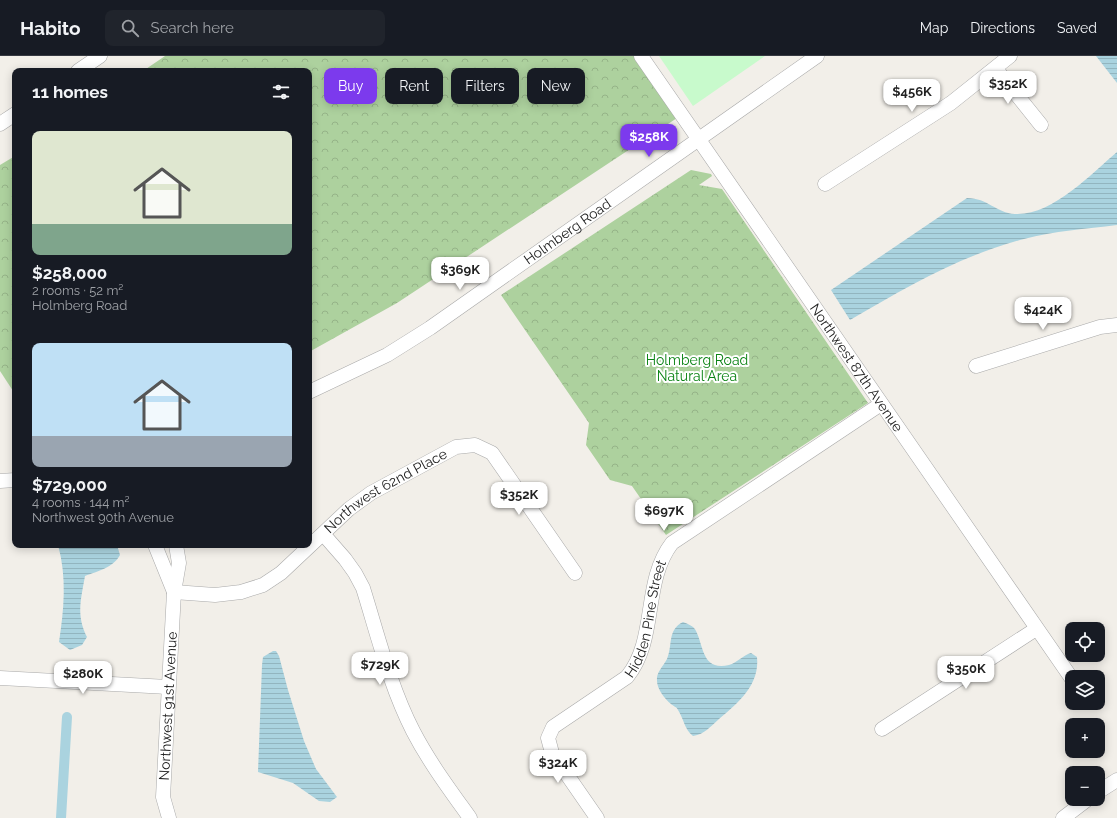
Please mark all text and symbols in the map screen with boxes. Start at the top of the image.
search box [105,10,385,46]
text: Habito [20,17,81,39]
icon: search [119,17,141,39]
text: Search here [151,19,234,37]
text: Map [920,20,948,36]
text: Directions [970,20,1035,36]
text: Saved [1057,20,1097,36]
chip: Buy [324,68,377,104]
chip: Rent [385,68,443,104]
chip: Filters [451,68,519,104]
chip: New [527,68,585,104]
pin: $352K [980,71,1036,105]
text: $352K [989,76,1027,91]
pin: $456K [884,79,940,113]
icon: filters [270,81,292,103]
text: 11 homes [32,82,108,102]
text: $456K [892,84,932,99]
pin: $258K [621,124,677,158]
text: $258K [629,129,669,144]
icon: home [126,157,198,229]
street label: Holmberg Road [521,195,614,268]
pin: $369K [432,257,488,291]
text: $369K [440,262,480,277]
text: $258,000 [32,263,107,283]
text: 2 rooms · 52 m² [32,283,123,298]
pin: $424K [1015,297,1071,331]
text: Holmberg Road [32,298,127,313]
street label: Northwest 87th Avenue [807,301,906,435]
text: $424K [1023,302,1063,317]
park label: Holmberg Road Natural Area [646,352,748,384]
icon: home [126,369,198,441]
street label: Northwest 62nd Place [321,445,450,536]
text: $729,000 [32,475,107,495]
pin: $352K [491,482,547,516]
text: $352K [500,487,538,502]
text: 4 rooms · 144 m² [32,495,130,510]
pin: $697K [636,498,692,532]
text: $697K [644,503,684,518]
text: Northwest 90th Avenue [32,510,174,525]
street label: Hidden Pine Street [621,557,669,681]
map controls [1065,622,1105,806]
button: locate [1065,622,1105,662]
street label: Northwest 91st Avenue [156,631,180,781]
pin: $729K [352,652,408,686]
pin: $350K [938,656,994,690]
text: $729K [360,657,400,672]
pin: $280K [55,661,111,695]
text: $350K [946,661,986,676]
text: $280K [63,666,103,681]
button: layers [1065,670,1105,710]
button: + [1065,718,1105,758]
pin: $324K [530,750,586,784]
text: $324K [539,755,577,770]
button: − [1065,766,1105,806]

